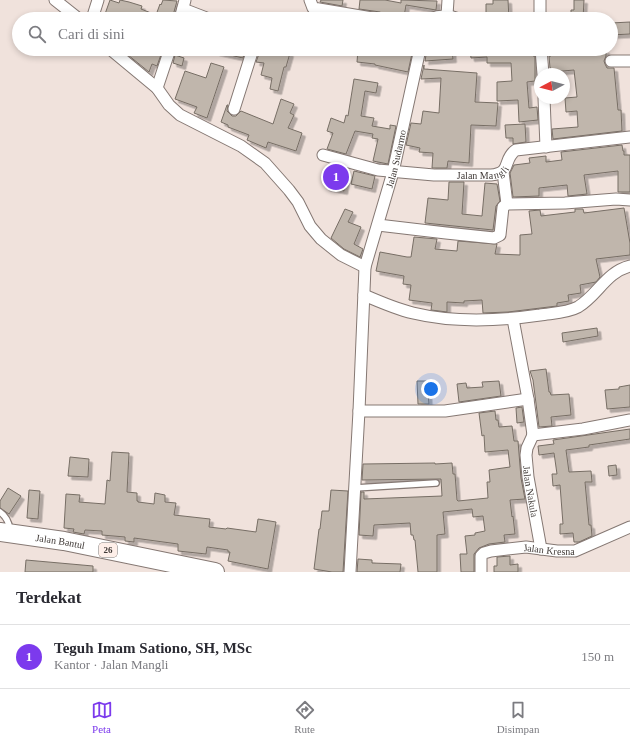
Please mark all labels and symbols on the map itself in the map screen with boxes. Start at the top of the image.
north arrow [534,68,570,104]
street label: Jalan Sudarmo [384,129,408,189]
pin: 1 [323,162,349,192]
street label: Jalan Mangli [457,164,511,181]
your location [421,379,441,399]
street label: Jalan Nakula [521,465,540,518]
street label: Jalan Bantul [35,532,86,551]
street label: Jalan Kresna [523,542,575,557]
road number: 26 [99,543,117,557]

